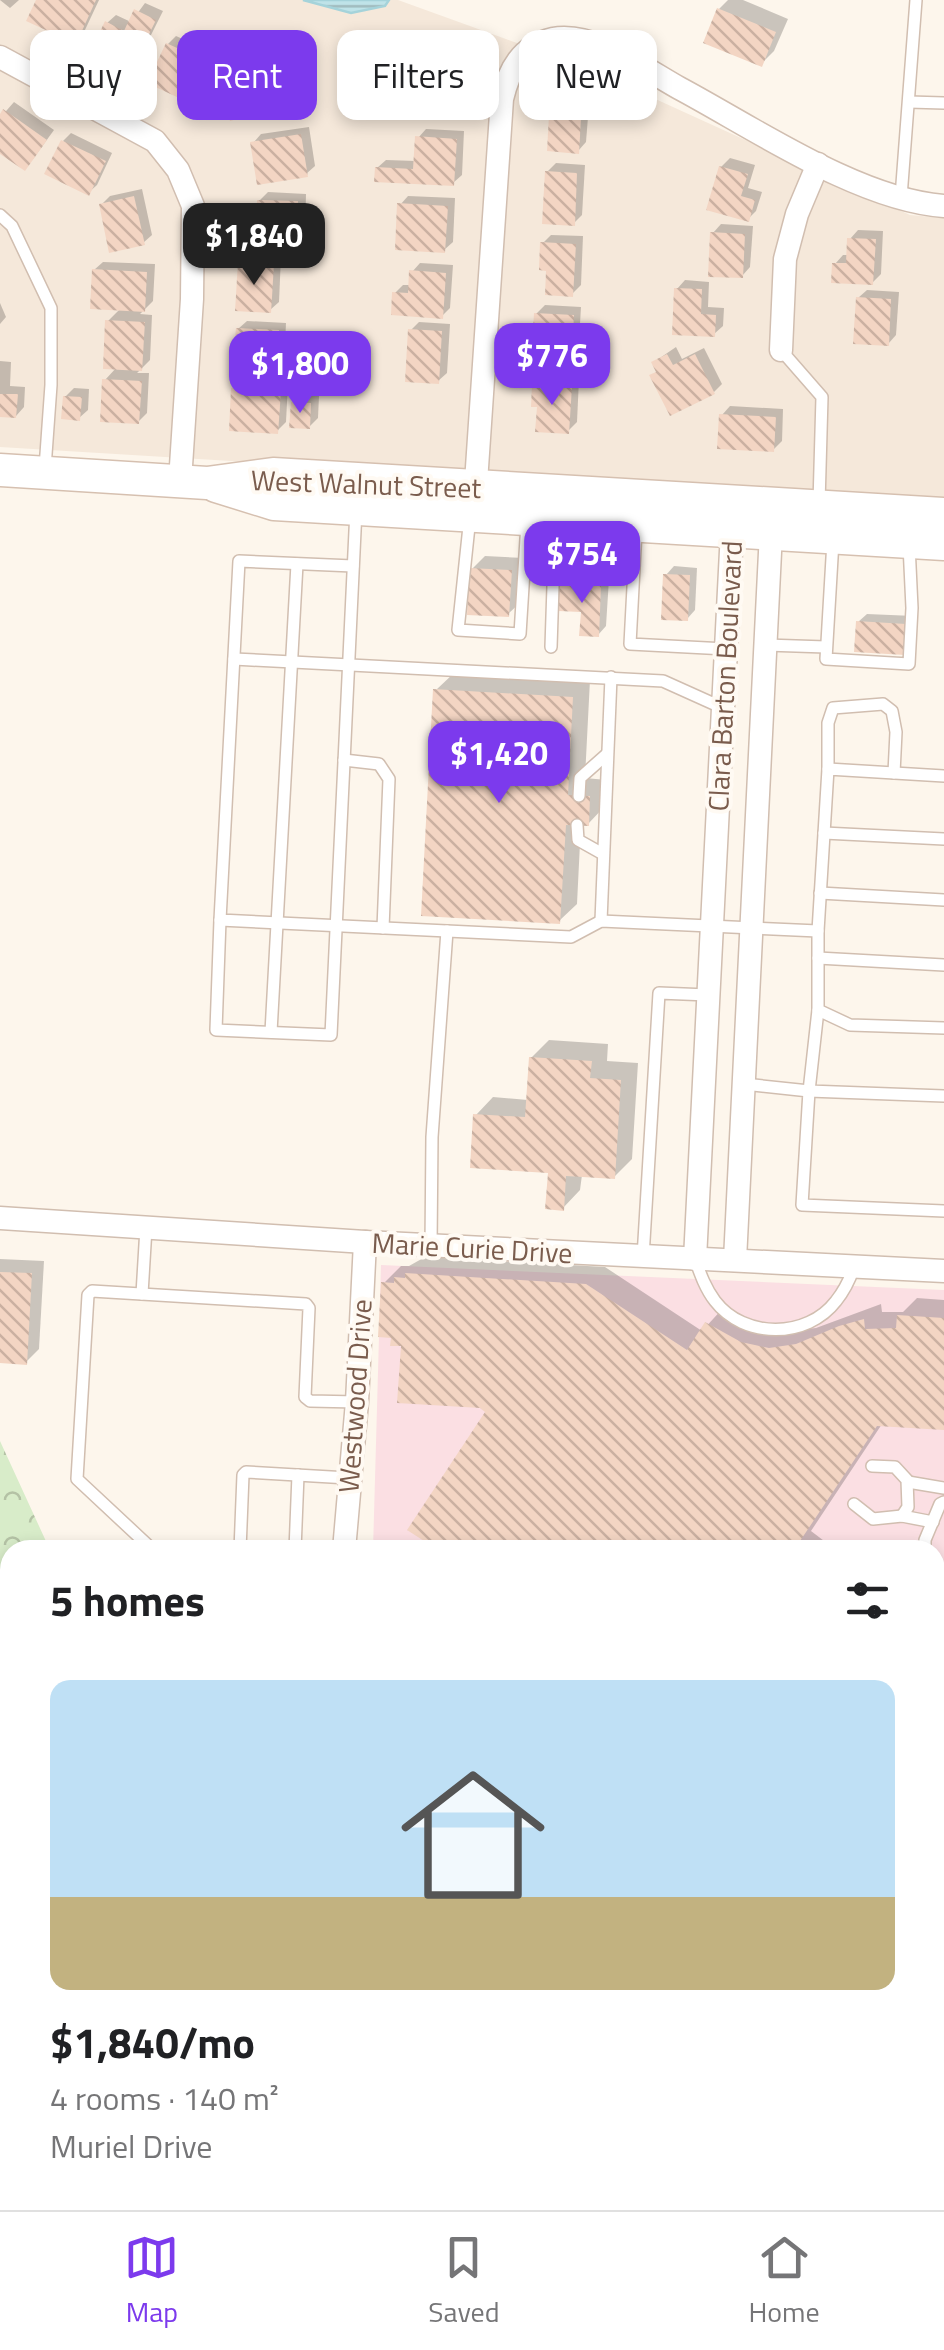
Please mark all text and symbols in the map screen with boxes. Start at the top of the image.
chip: Buy [30,30,157,120]
chip: Rent [177,30,317,120]
chip: Filters [337,30,499,120]
chip: New [519,30,657,120]
pin: $1,840 [173,203,335,288]
text: $1,840 [205,211,303,259]
pin: $776 [493,323,611,408]
pin: $1,800 [219,331,381,416]
text: $776 [516,331,588,379]
text: $1,800 [251,339,349,387]
street label: West Walnut Street [250,458,482,509]
pin: $754 [523,521,641,606]
text: $754 [546,529,618,577]
street label: Clara Barton Boulevard [696,539,753,812]
pin: $1,420 [418,721,580,806]
text: $1,420 [450,729,548,777]
street label: Marie Curie Drive [371,1221,573,1274]
street label: Westwood Drive [326,1298,383,1494]
text: 5 homes [50,1568,205,1632]
icon: filters [840,1573,895,1628]
icon: home [383,1745,563,1925]
text: $1,840/mo [50,2010,255,2074]
text: 4 rooms · 140 m² [50,2074,279,2122]
text: Muriel Drive [50,2122,213,2170]
tab: Map [124,2230,179,2333]
tab: Saved [428,2230,500,2333]
tab: Home [748,2230,820,2333]

